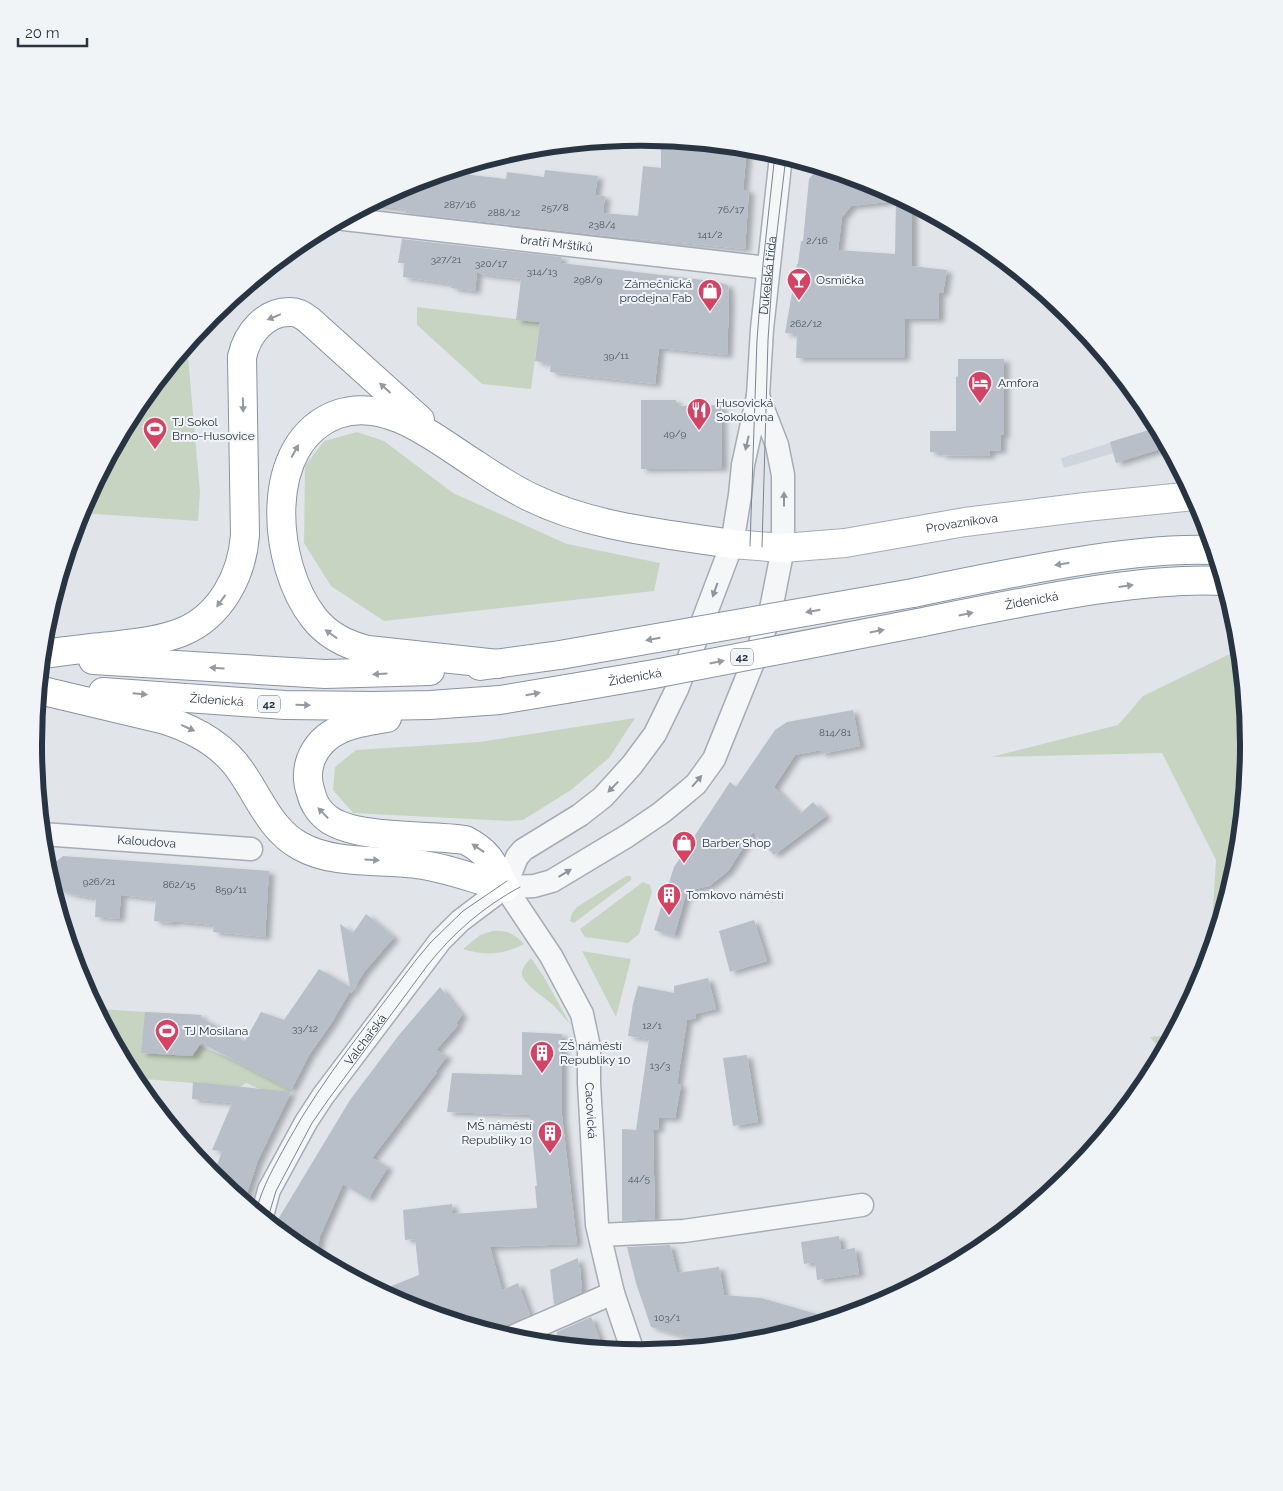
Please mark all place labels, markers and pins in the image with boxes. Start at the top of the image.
bar icon: Osmička [786,267,812,301]
place label: Osmička [816,273,864,287]
place label: Zámečnická prodejna Fab [619,277,692,305]
shop icon: Zámečnická prodejna Fab [697,278,723,312]
hotel icon: Amfora [967,370,993,404]
place label: Amfora [998,376,1039,390]
place label: Husovická Sokolovna [716,396,774,424]
restaurant icon: Husovická Sokolovna [686,397,712,431]
place label: TJ Sokol Brno-Husovice [172,415,255,443]
sports icon: TJ Sokol Brno-Husovice [142,416,168,450]
shop icon: Barber Shop [671,830,697,864]
place label: Barber Shop [702,836,771,850]
building icon: Tomkovo náměstí [656,882,682,916]
place label: Tomkovo náměstí [686,888,784,902]
sports icon: TJ Mosilana [154,1018,180,1052]
place label: TJ Mosilana [184,1024,248,1038]
place label: ZŠ náměstí Republiky 10 [560,1039,631,1067]
building icon: ZŠ náměstí Republiky 10 [529,1040,555,1074]
place label: MŠ náměstí Republiky 10 [461,1119,532,1147]
building icon: MŠ náměstí Republiky 10 [537,1120,563,1154]

